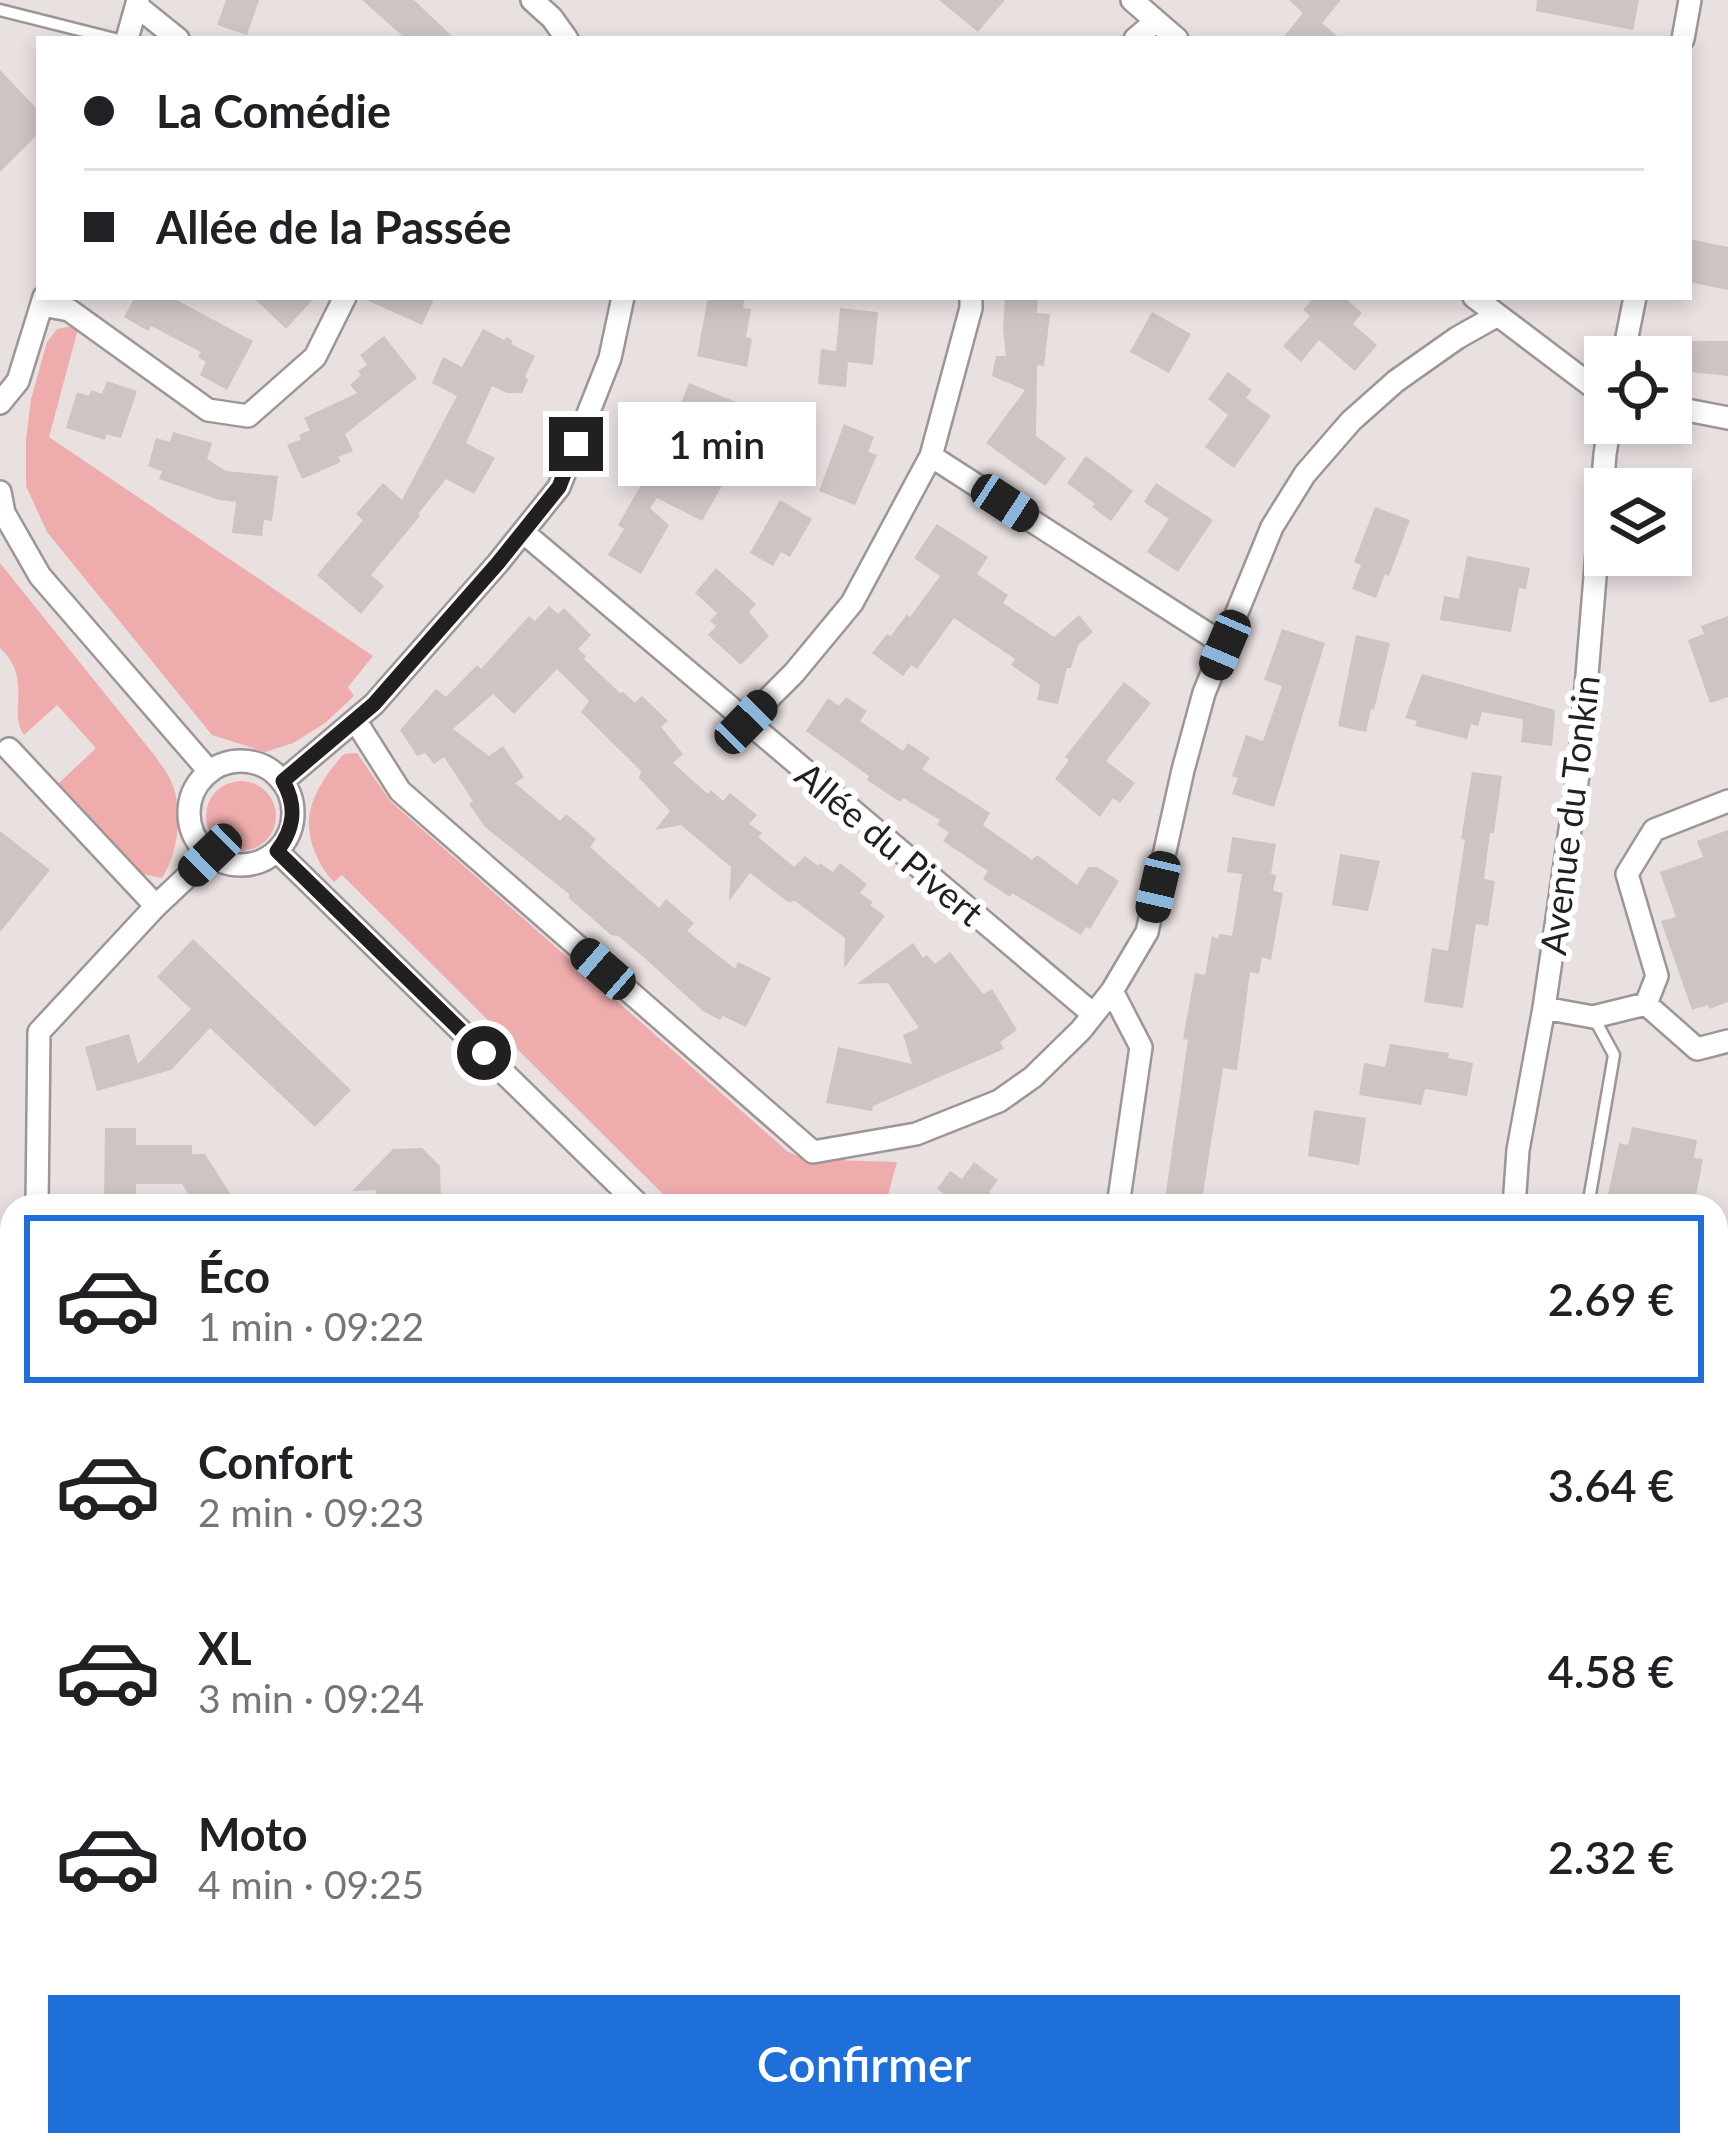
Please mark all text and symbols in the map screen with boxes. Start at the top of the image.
text: La Comédie [156,84,391,138]
text: Allée de la Passée [156,200,512,254]
map controls [1584,336,1692,576]
button: locate [1584,336,1692,444]
callout: 1 min [618,402,816,486]
route end [549,417,603,471]
text: 1 min [669,421,765,467]
car [965,468,1045,538]
button: layers [1584,468,1692,576]
car [1194,605,1256,685]
street label: Avenue du Tonkin [1530,673,1608,957]
car [708,684,784,760]
street label: Allée du Pivert [787,752,993,934]
car [172,817,248,893]
car [1132,848,1184,926]
car [564,932,642,1006]
route start [457,1026,511,1080]
icon: car [54,1245,162,1353]
text: Éco [198,1249,270,1303]
text: 2.69 € [1548,1272,1674,1326]
text: 1 min · 09:22 [198,1303,424,1349]
icon: car [54,1431,162,1539]
text: Confort [198,1435,353,1489]
text: 3.64 € [1548,1458,1674,1512]
text: 2 min · 09:23 [198,1489,424,1535]
icon: car [54,1617,162,1725]
text: XL [198,1621,252,1675]
text: 4.58 € [1548,1644,1674,1698]
text: 3 min · 09:24 [198,1675,424,1721]
icon: car [54,1803,162,1911]
text: Moto [198,1807,308,1861]
text: 2.32 € [1548,1830,1674,1884]
text: 4 min · 09:25 [198,1861,424,1907]
button: Confirmer [48,1995,1680,2133]

